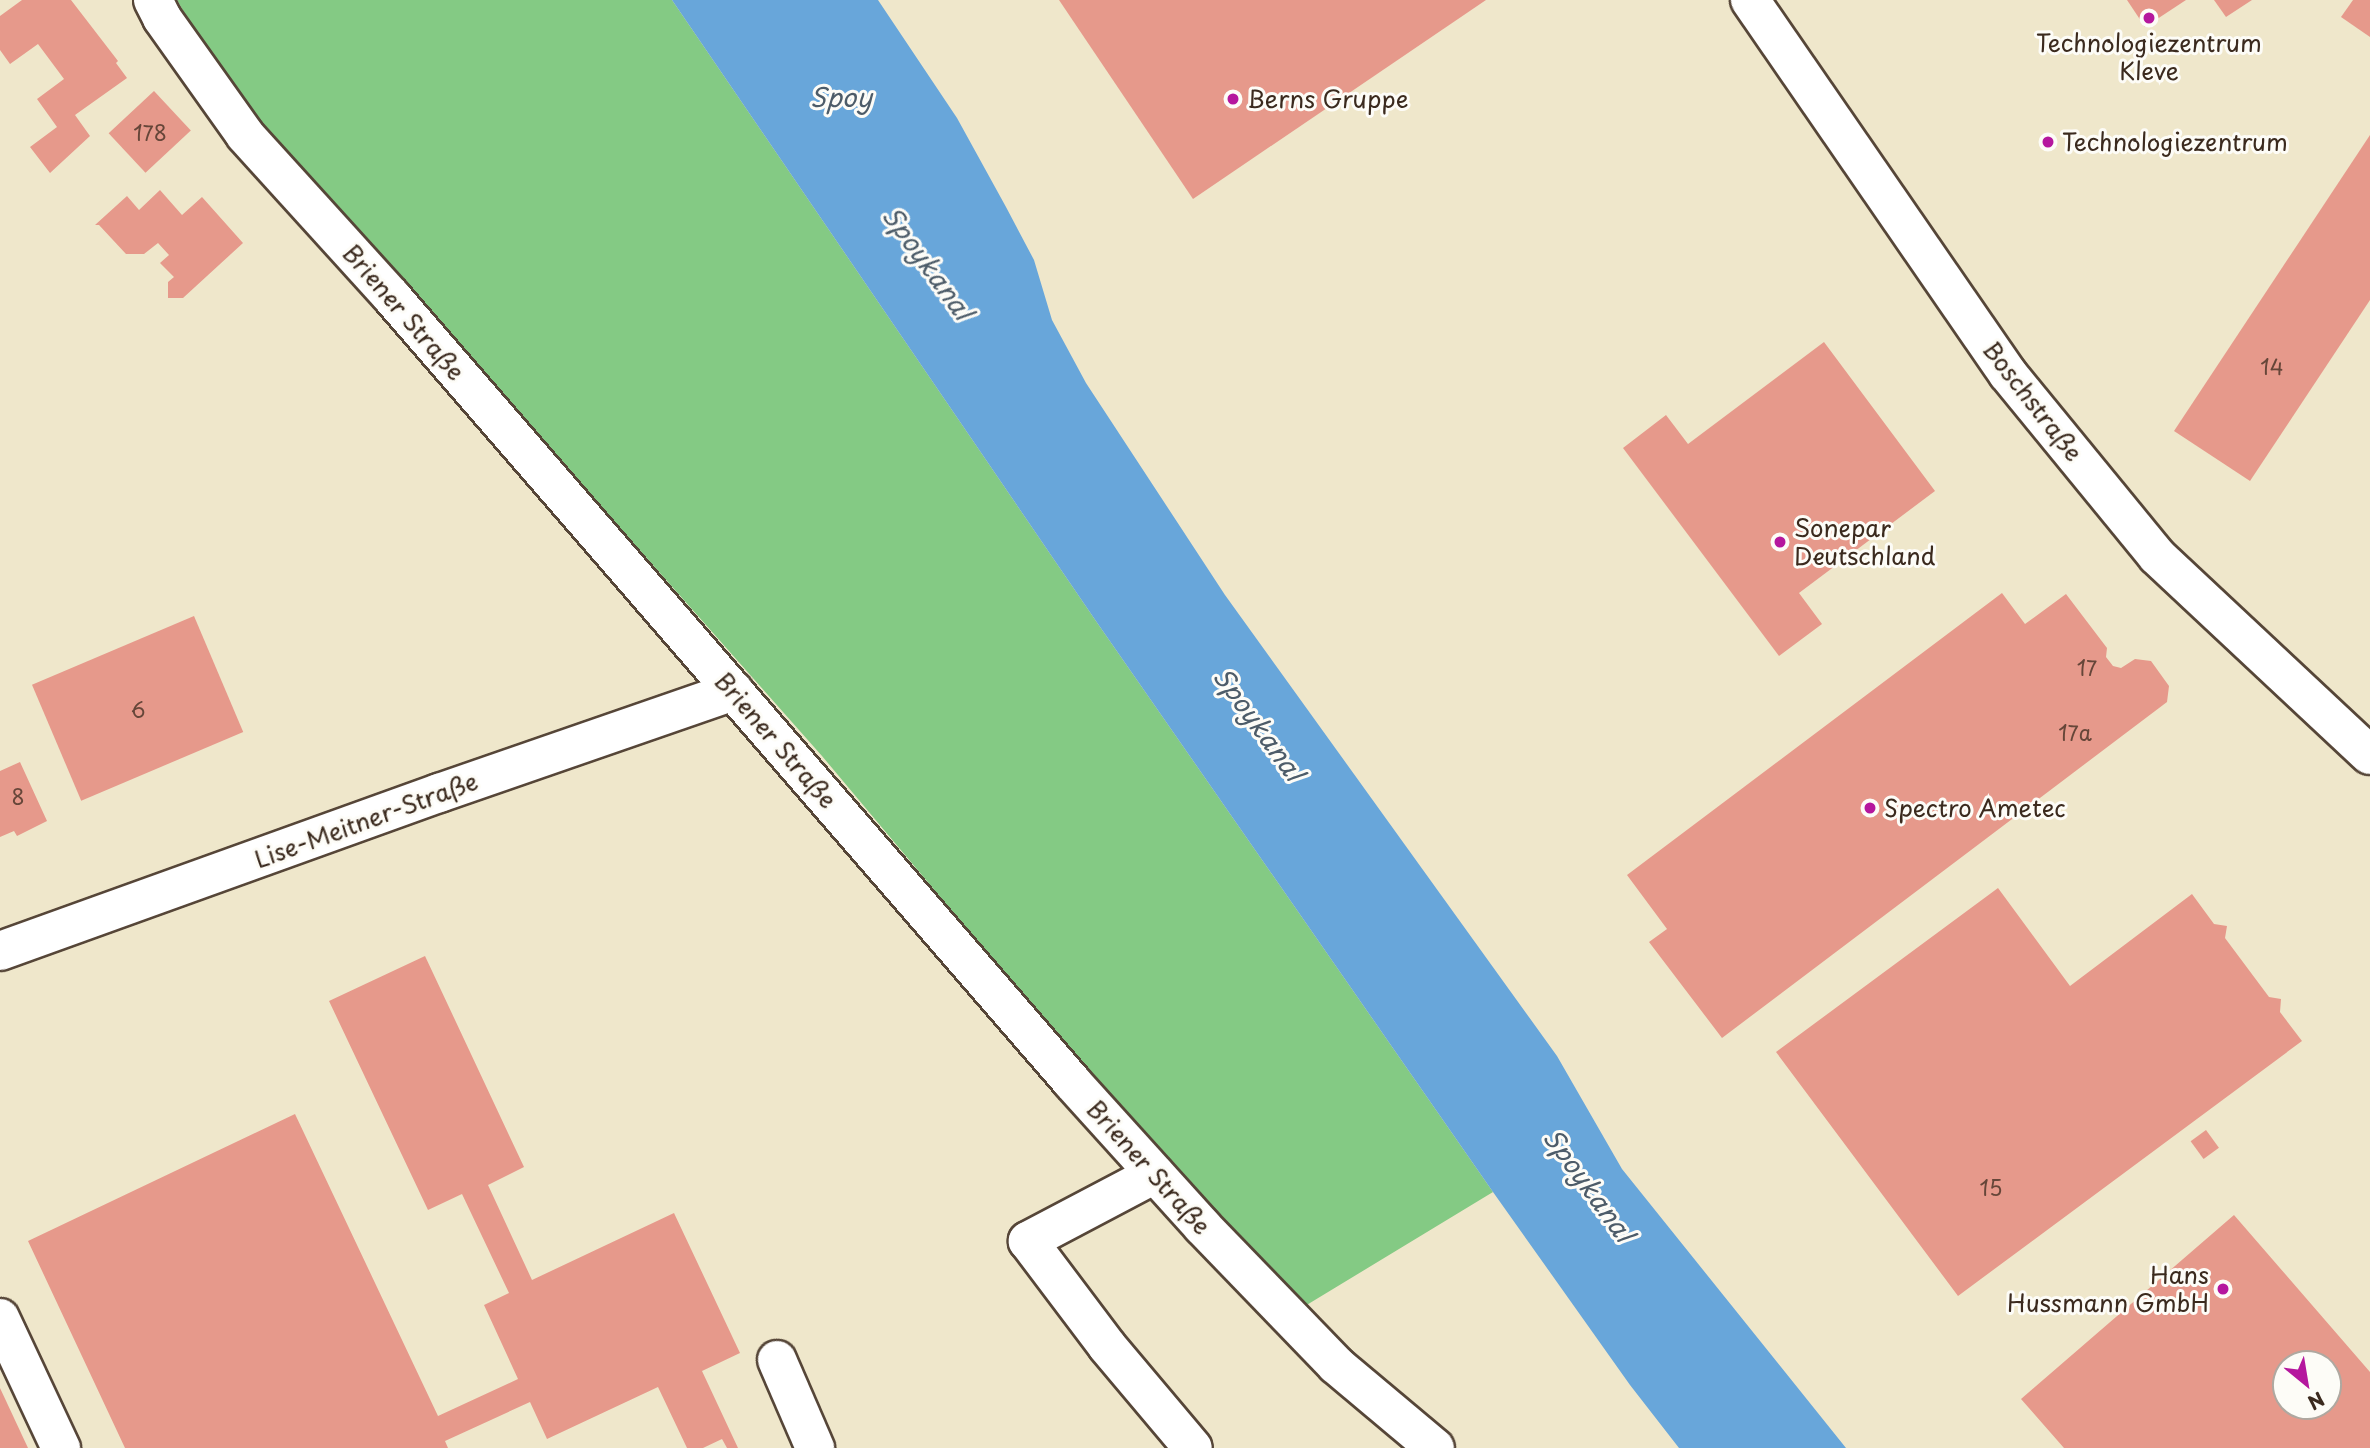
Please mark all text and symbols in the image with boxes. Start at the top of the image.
marker: Technologiezentrum Kleve [2141,10,2157,26]
place label: Technologiezentrum Kleve [2036,29,2262,85]
water label: Spoy [810,81,872,113]
place label: Berns Gruppe [1247,85,1408,113]
marker: Berns Gruppe [1225,91,1241,107]
house number: 178 [133,119,167,145]
place label: Technologiezentrum [2062,128,2288,156]
marker: Technologiezentrum [2040,134,2056,150]
water label: Spoykanal [877,200,979,326]
street label: Briener Straße [337,238,471,386]
street label: Boschstraße [1977,335,2089,467]
house number: 14 [2260,353,2284,379]
place label: Sonepar Deutschland [1794,514,1935,570]
marker: Sonepar Deutschland [1772,534,1788,550]
house number: 17 [2077,654,2097,680]
water label: Spoykanal [1208,661,1310,787]
street label: Briener Straße [709,666,843,814]
house number: 6 [131,696,145,722]
house number: 17a [2058,719,2092,745]
street label: Lise-Meitner-Straße [251,766,481,874]
house number: 8 [11,783,25,809]
place label: Spectro Ametec [1884,794,2067,822]
marker: Spectro Ametec [1862,800,1878,816]
street label: Briener Straße [1081,1093,1217,1241]
water label: Spoykanal [1538,1122,1640,1248]
house number: 15 [1980,1174,2002,1200]
place label: Hans Hussmann GmbH [2008,1261,2209,1317]
marker: Hans Hussmann GmbH [2215,1281,2231,1297]
north arrow [2272,1350,2342,1420]
text: N [2303,1386,2330,1417]

